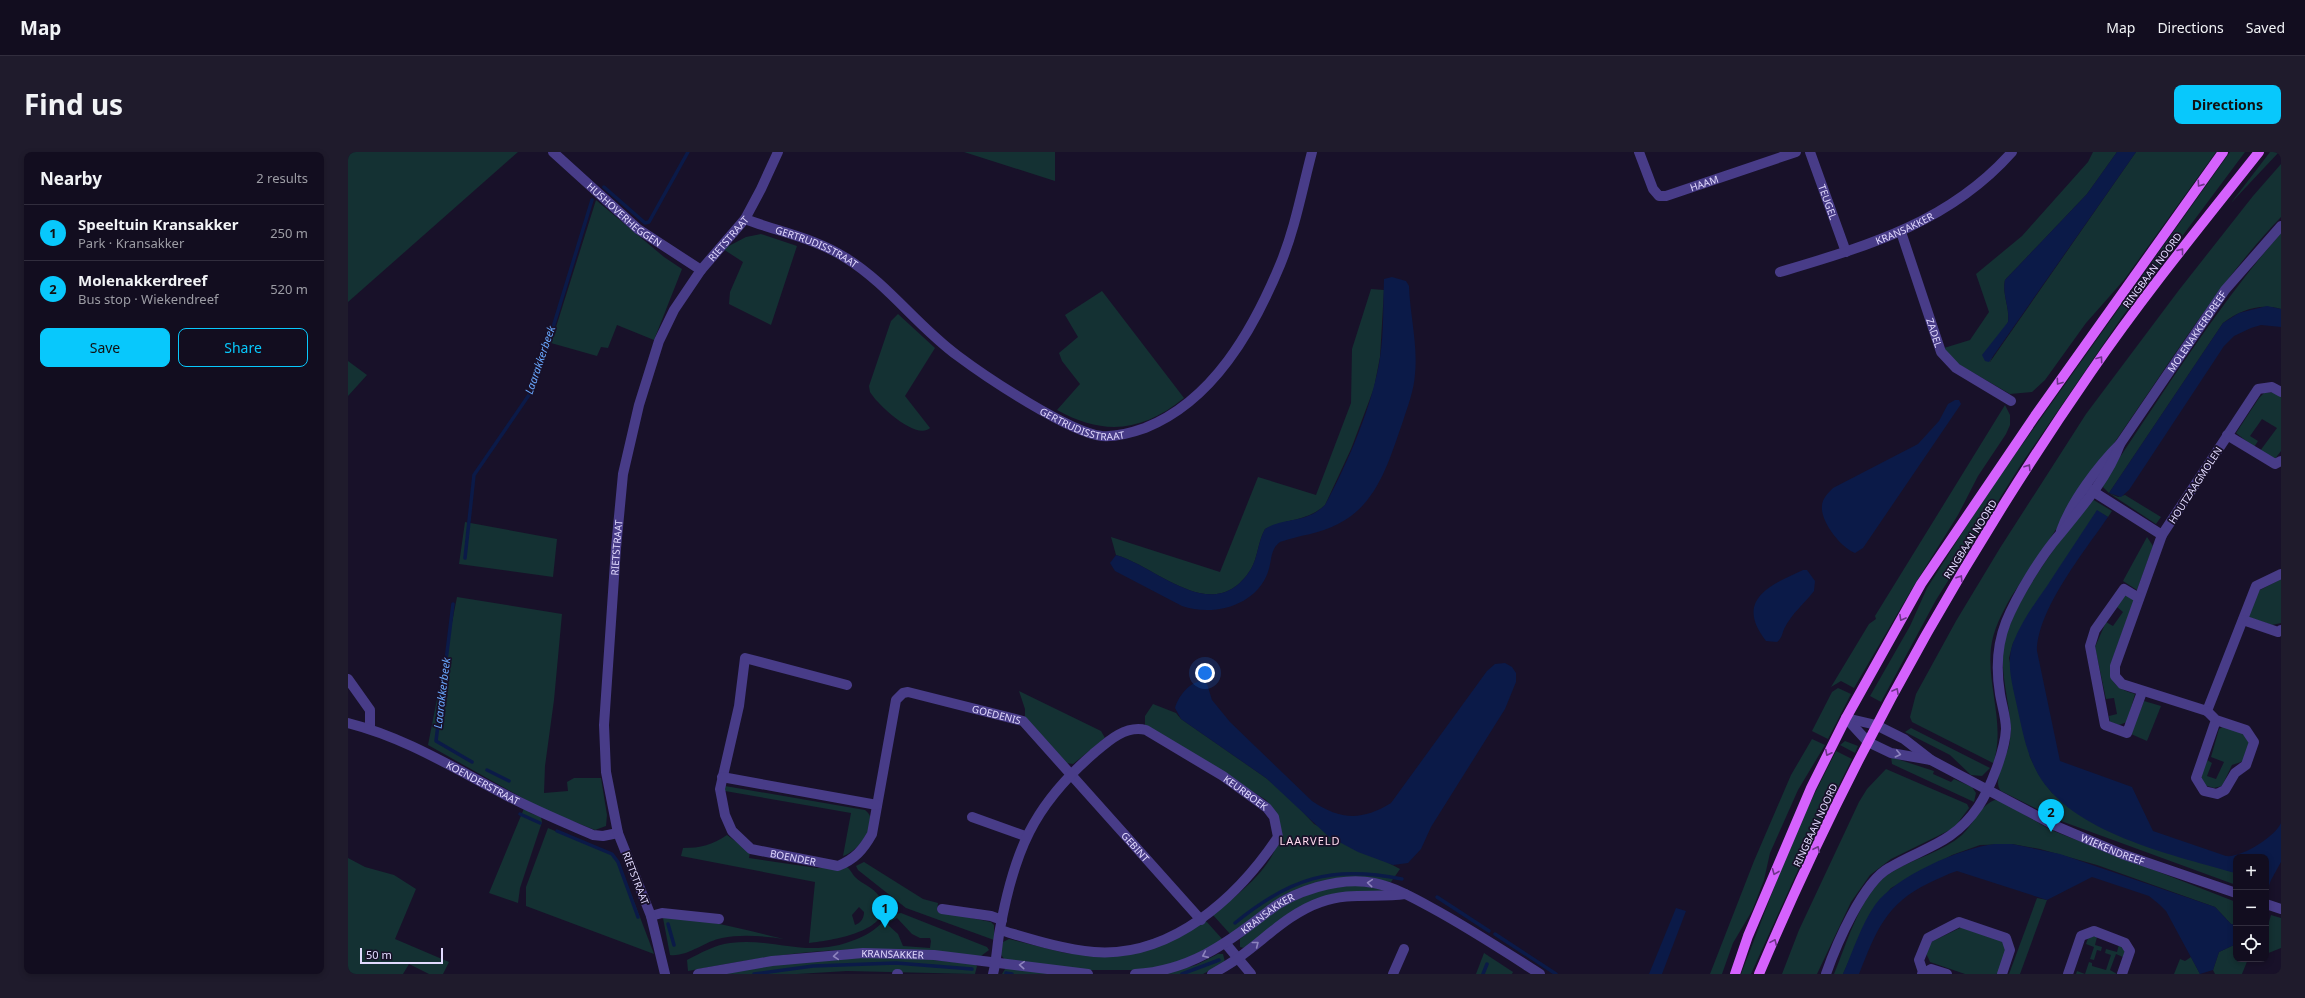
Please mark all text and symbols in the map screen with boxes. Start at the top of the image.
text: Map [20,15,61,41]
text: Map [2106,18,2135,37]
text: Directions [2157,18,2224,37]
text: Saved [2246,18,2285,37]
text: Find us [24,85,123,123]
button: Directions [2174,85,2281,124]
text: Nearby [40,167,102,190]
text: 2 results [256,169,308,187]
street label: HAAM [1688,172,1720,194]
street label: HUSHOVERHEGGEN [584,179,665,250]
one-way arrow [2197,180,2205,187]
street label: TEUGEL [1815,182,1841,221]
street label: KRANSAKKER [1873,208,1937,248]
street label: RIETSTRAAT [705,213,752,264]
text: Speeltuin Kransakker [78,214,238,234]
street label: GERTRUDISSTRAAT [774,223,861,271]
text: 1 [49,224,57,242]
text: 250 m [270,224,308,242]
street label: RINGBAAN NOORD [2119,230,2185,310]
text: Park · Kransakker [78,234,184,252]
one-way arrow [2177,248,2184,255]
text: Molenakkerdreef [78,270,207,290]
text: 2 [49,280,57,298]
text: 520 m [270,280,308,298]
street label: MOLENAKKERDREEF [2164,288,2229,375]
text: Bus stop · Wiekendreef [78,290,218,308]
street label: ZADEL [1923,316,1946,349]
water label: Laarakkerbeek [521,323,558,396]
button: Save [40,328,170,367]
button: Share [178,328,308,367]
one-way arrow [2095,356,2103,363]
one-way arrow [2056,378,2064,385]
street label: GERTRUDISSTRAAT [1037,404,1126,443]
street label: HOUTZAAGMOLEN [2165,444,2225,526]
one-way arrow [2024,464,2031,471]
street label: RINGBAAN NOORD [1940,497,2000,581]
street label: RIETSTRAAT [607,519,626,576]
one-way arrow [1955,575,1962,582]
one-way arrow [1900,614,1907,621]
water label: Laarakkerbeek [430,656,453,729]
your location [1195,663,1215,683]
one-way arrow [1891,688,1899,695]
street label: GOEDENIS [971,701,1023,727]
one-way arrow [1825,749,1833,756]
one-way arrow [1895,750,1902,758]
street label: KOENDERSTRAAT [444,758,522,808]
street label: KEURBOEK [1221,772,1271,814]
street label: RINGBAAN NOORD [1789,781,1841,869]
pin: 2 [2038,799,2064,832]
street label: GEBINT [1118,829,1153,865]
street label: WIEKENDREEF [2079,830,2146,868]
district label: LAARVELD [1279,833,1341,848]
street label: BOENDER [769,846,818,869]
one-way arrow [1812,846,1820,853]
street label: RIETSTRAAT [619,850,653,907]
map controls [2233,854,2269,962]
button: + [2233,854,2269,890]
one-way arrow [1771,868,1779,875]
one-way arrow [1367,879,1373,888]
street label: KRANSAKKER [1238,889,1297,937]
button: − [2233,890,2269,926]
pin: 1 [872,895,898,928]
button: locate [2233,926,2269,962]
one-way arrow [1769,939,1777,946]
one-way arrow [1251,942,1258,949]
scale bar [360,946,443,965]
street label: KRANSAKKER [861,946,925,962]
text: 50 m [366,947,392,962]
one-way arrow [1201,950,1209,958]
one-way arrow [833,951,839,960]
one-way arrow [1019,960,1025,969]

